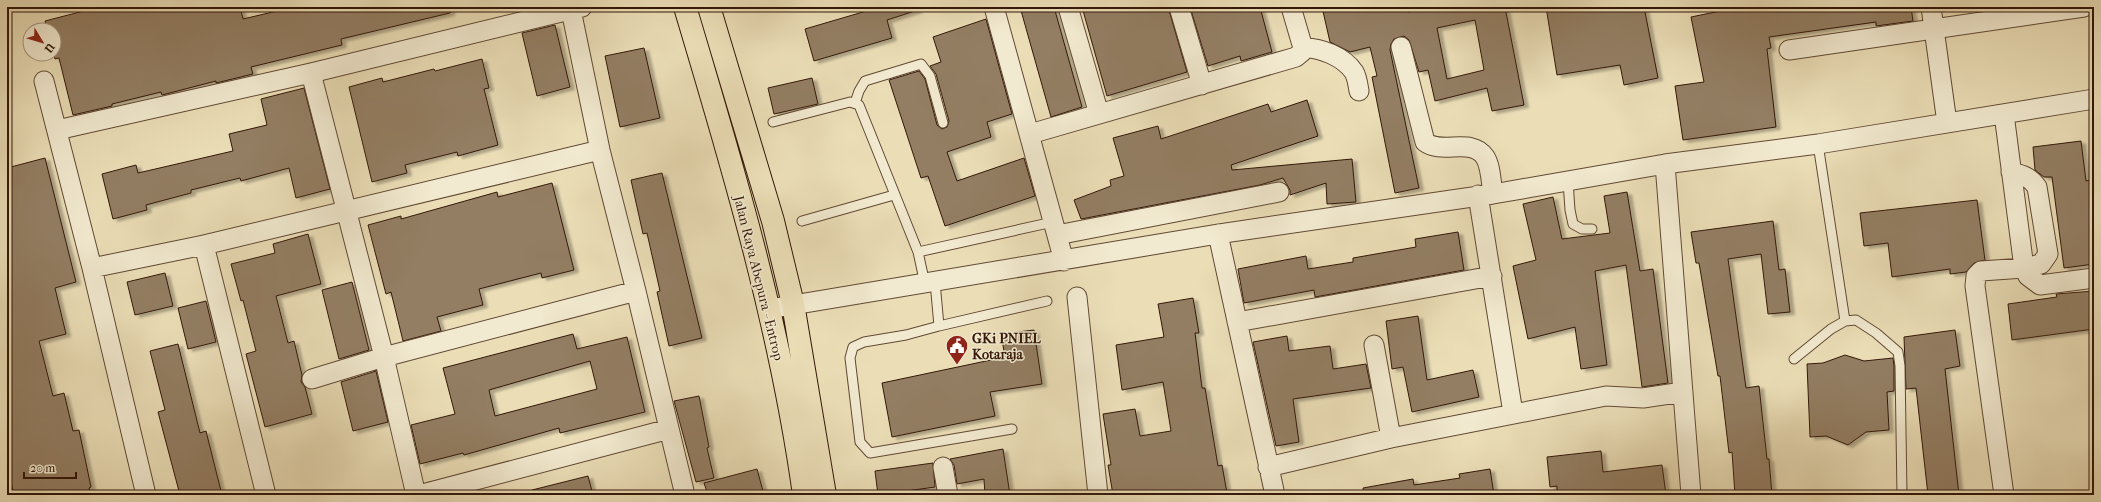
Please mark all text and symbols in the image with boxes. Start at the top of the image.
north arrow [22,22,62,62]
text: U [41,40,58,56]
street label: Jalan Raya Abepura - Entrop [730,193,787,363]
place label: GKi PNIEL Kotaraja [972,330,1041,363]
public building icon: GKi PNIEL Kotaraja [944,333,970,366]
scale bar [24,454,76,480]
text: 20 m [30,461,55,475]

